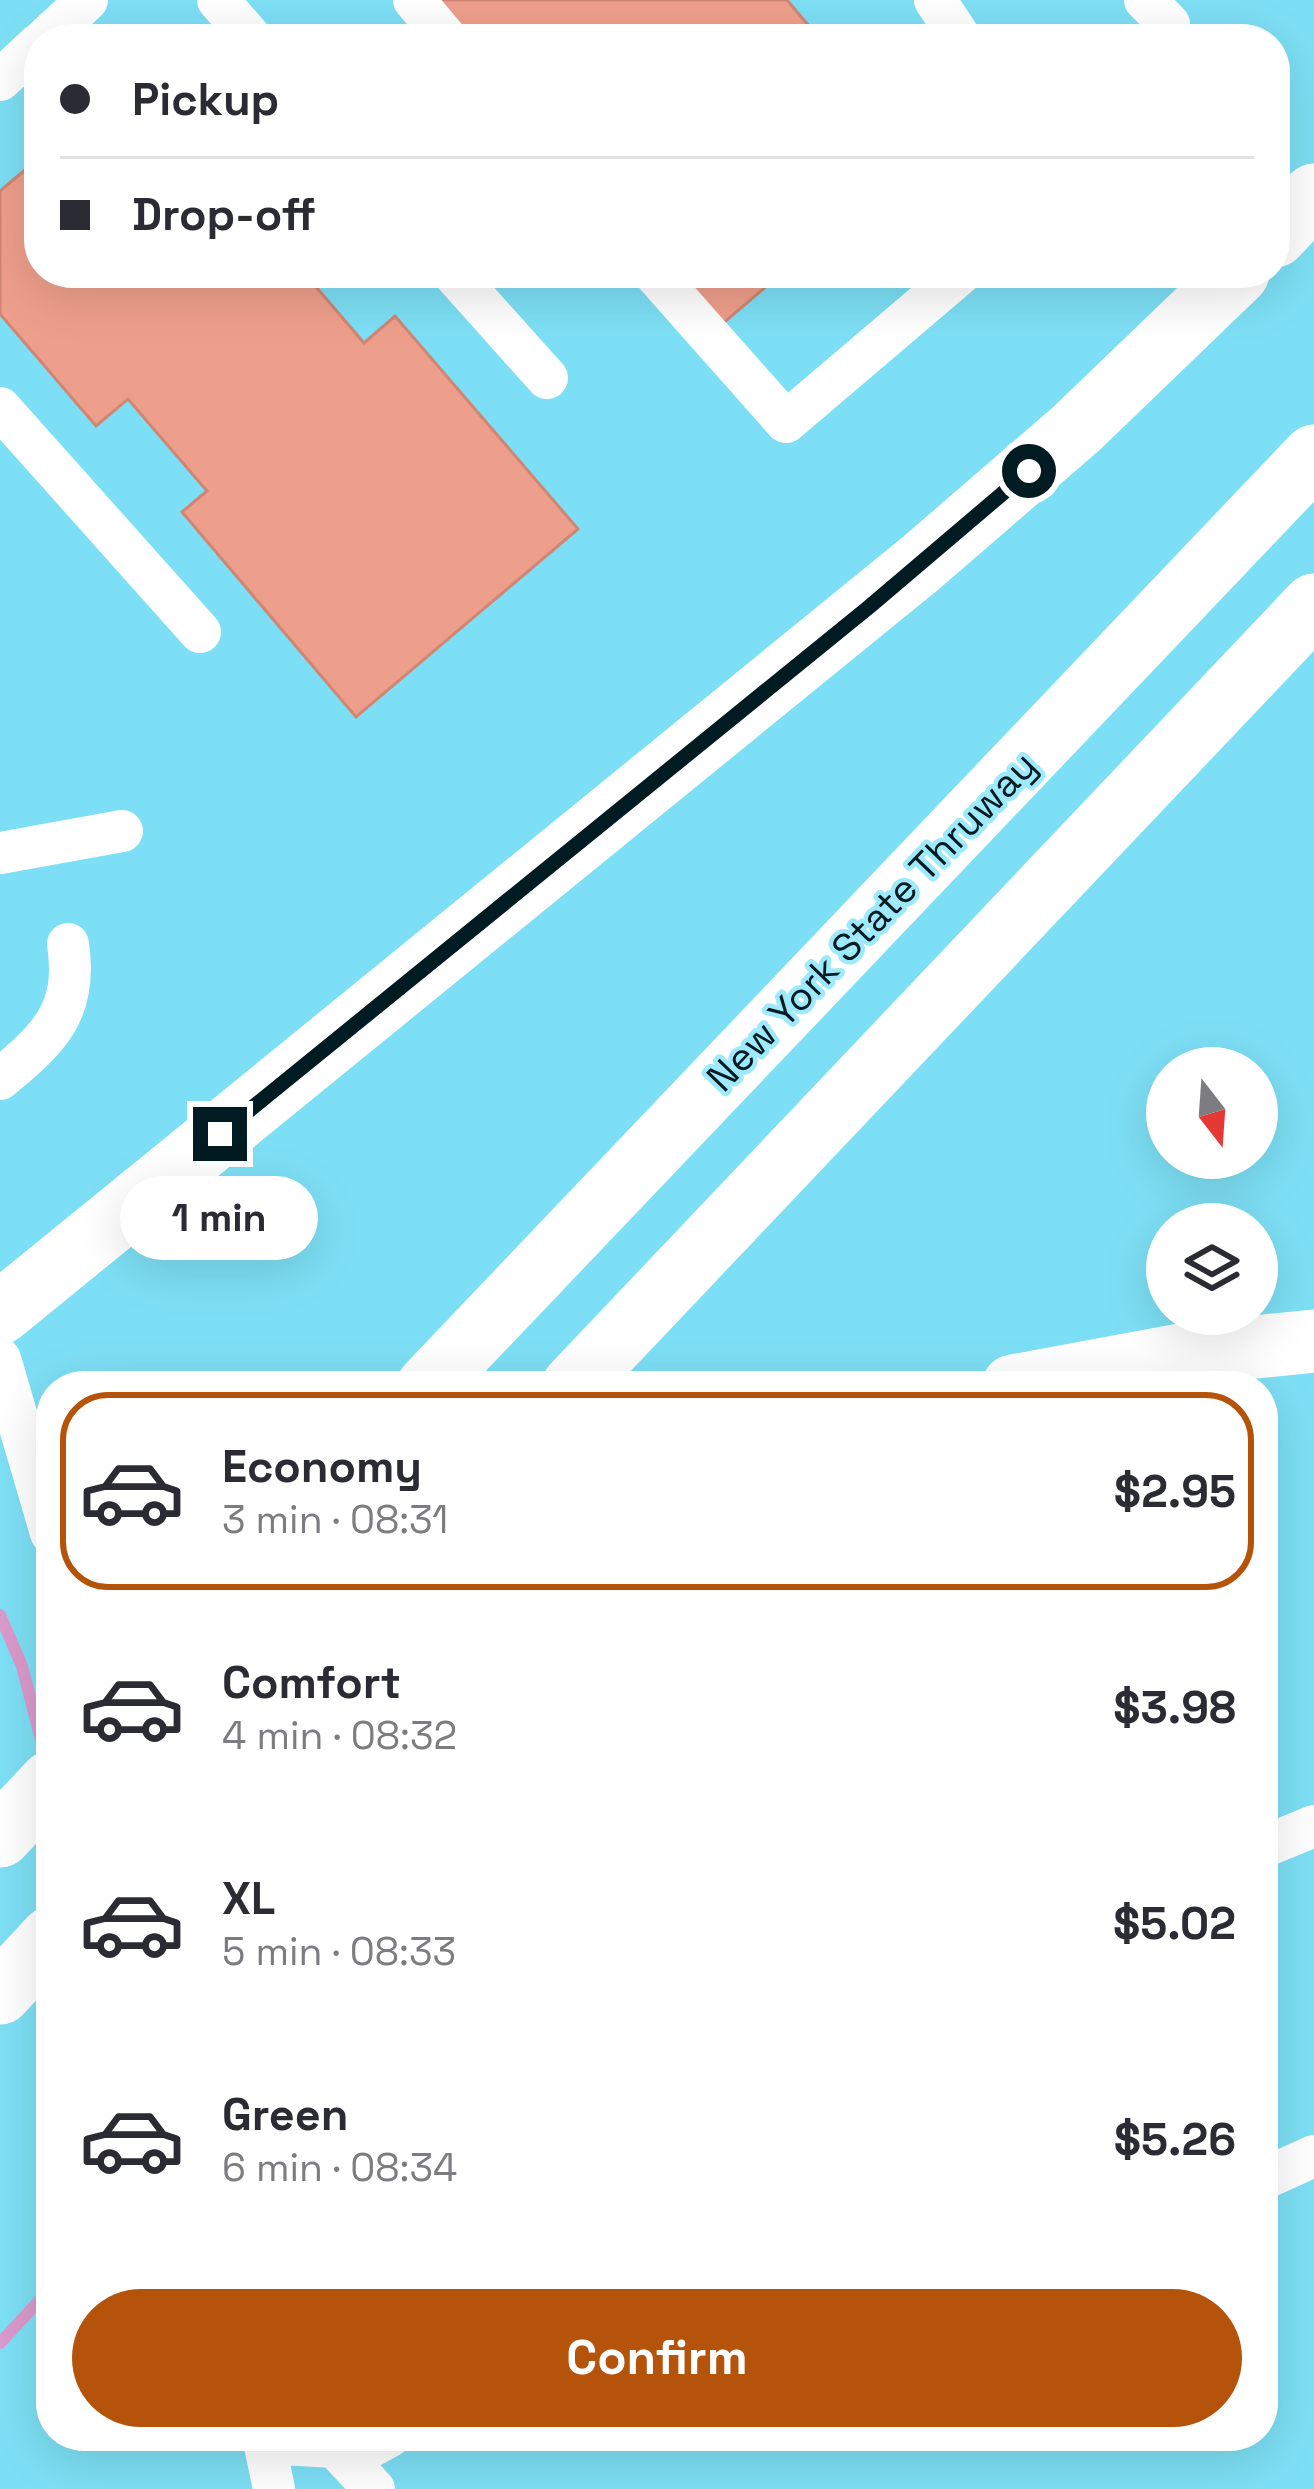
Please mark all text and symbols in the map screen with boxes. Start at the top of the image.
text: Pickup [132,71,279,128]
text: Drop-off [132,186,316,243]
route start [1002,444,1056,498]
street label: New York State Thruway [696,741,1047,1102]
north arrow [1146,1047,1278,1179]
map controls [1146,1047,1278,1335]
route end [193,1107,247,1161]
callout: 1 min [121,1176,319,1260]
text: 1 min [171,1193,267,1242]
button: layers [1146,1203,1278,1335]
icon: car [78,1437,186,1545]
text: Economy [222,1438,422,1495]
text: $2.95 [1114,1463,1236,1520]
text: 3 min · 08:31 [222,1495,448,1544]
icon: car [78,1653,186,1761]
text: Comfort [222,1654,401,1711]
text: $3.98 [1113,1679,1236,1736]
text: 4 min · 08:32 [222,1711,457,1760]
icon: car [78,1869,186,1977]
text: XL [222,1870,275,1927]
text: $5.02 [1113,1895,1236,1952]
text: 5 min · 08:33 [222,1927,456,1976]
icon: car [78,2085,186,2193]
text: Green [222,2086,348,2143]
text: $5.26 [1114,2111,1236,2168]
text: 6 min · 08:34 [222,2143,457,2192]
button: Confirm [72,2289,1242,2427]

